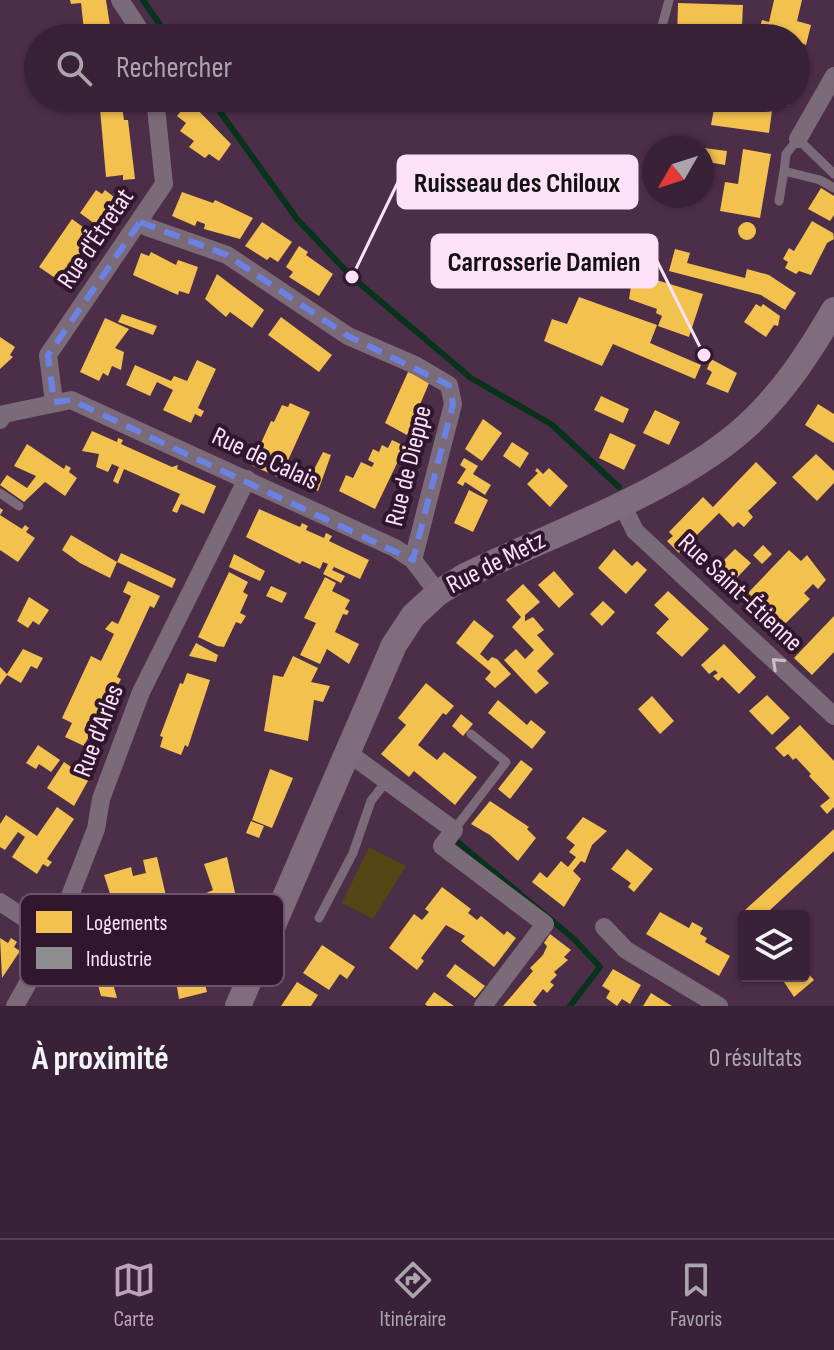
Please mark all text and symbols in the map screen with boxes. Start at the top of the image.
search box [24,24,810,112]
icon: search [52,46,96,90]
text: Rechercher [116,50,232,86]
north arrow [642,136,714,208]
callout: Ruisseau des Chiloux [398,156,637,208]
text: Ruisseau des Chiloux [414,167,621,200]
street label: Rue d'Étretat [51,183,141,295]
callout: Carrosserie Damien [432,235,657,287]
text: Carrosserie Damien [447,246,641,279]
street label: Rue de Dieppe [379,403,439,529]
street label: Rue de Calais [207,421,323,497]
street label: Rue de Metz [442,525,550,601]
street label: Rue Saint-Étienne [671,527,809,659]
one-way arrow [772,657,786,672]
street label: Rue d'Arles [67,681,131,781]
legend [20,894,284,986]
text: Logements [86,910,168,937]
map controls [738,910,810,982]
button: layers [738,910,810,982]
text: Industrie [86,946,152,973]
text: À proximité [32,1038,169,1079]
text: 0 résultats [709,1043,802,1074]
tab: Carte [112,1258,156,1333]
tab: Itinéraire [380,1258,446,1333]
tab: Favoris [670,1258,722,1333]

